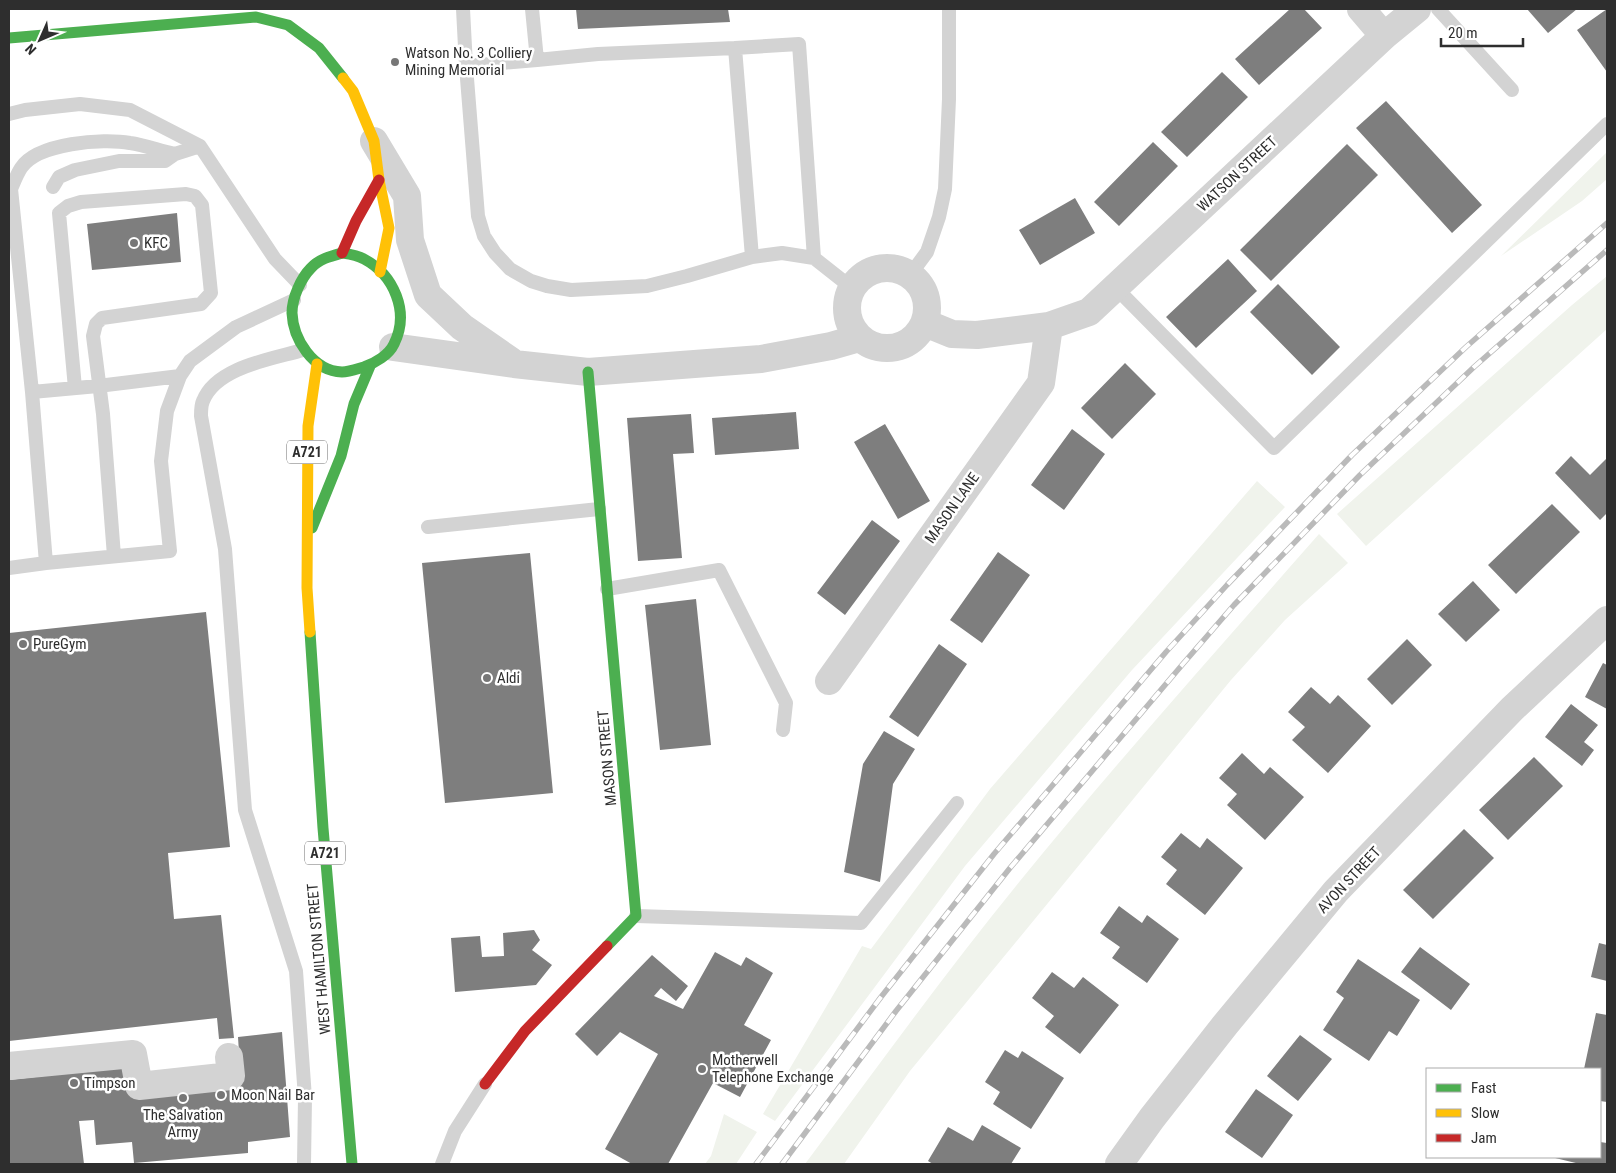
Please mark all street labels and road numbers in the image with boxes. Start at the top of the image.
street label: WATSON STREET [1193,132,1281,216]
road number: A721 [287,441,327,464]
street label: MASON LANE [921,469,983,547]
street label: MASON STREET [594,709,620,807]
road number: A721 [305,841,345,864]
street label: AVON STREET [1314,843,1385,917]
street label: WEST HAMILTON STREET [303,882,335,1035]

